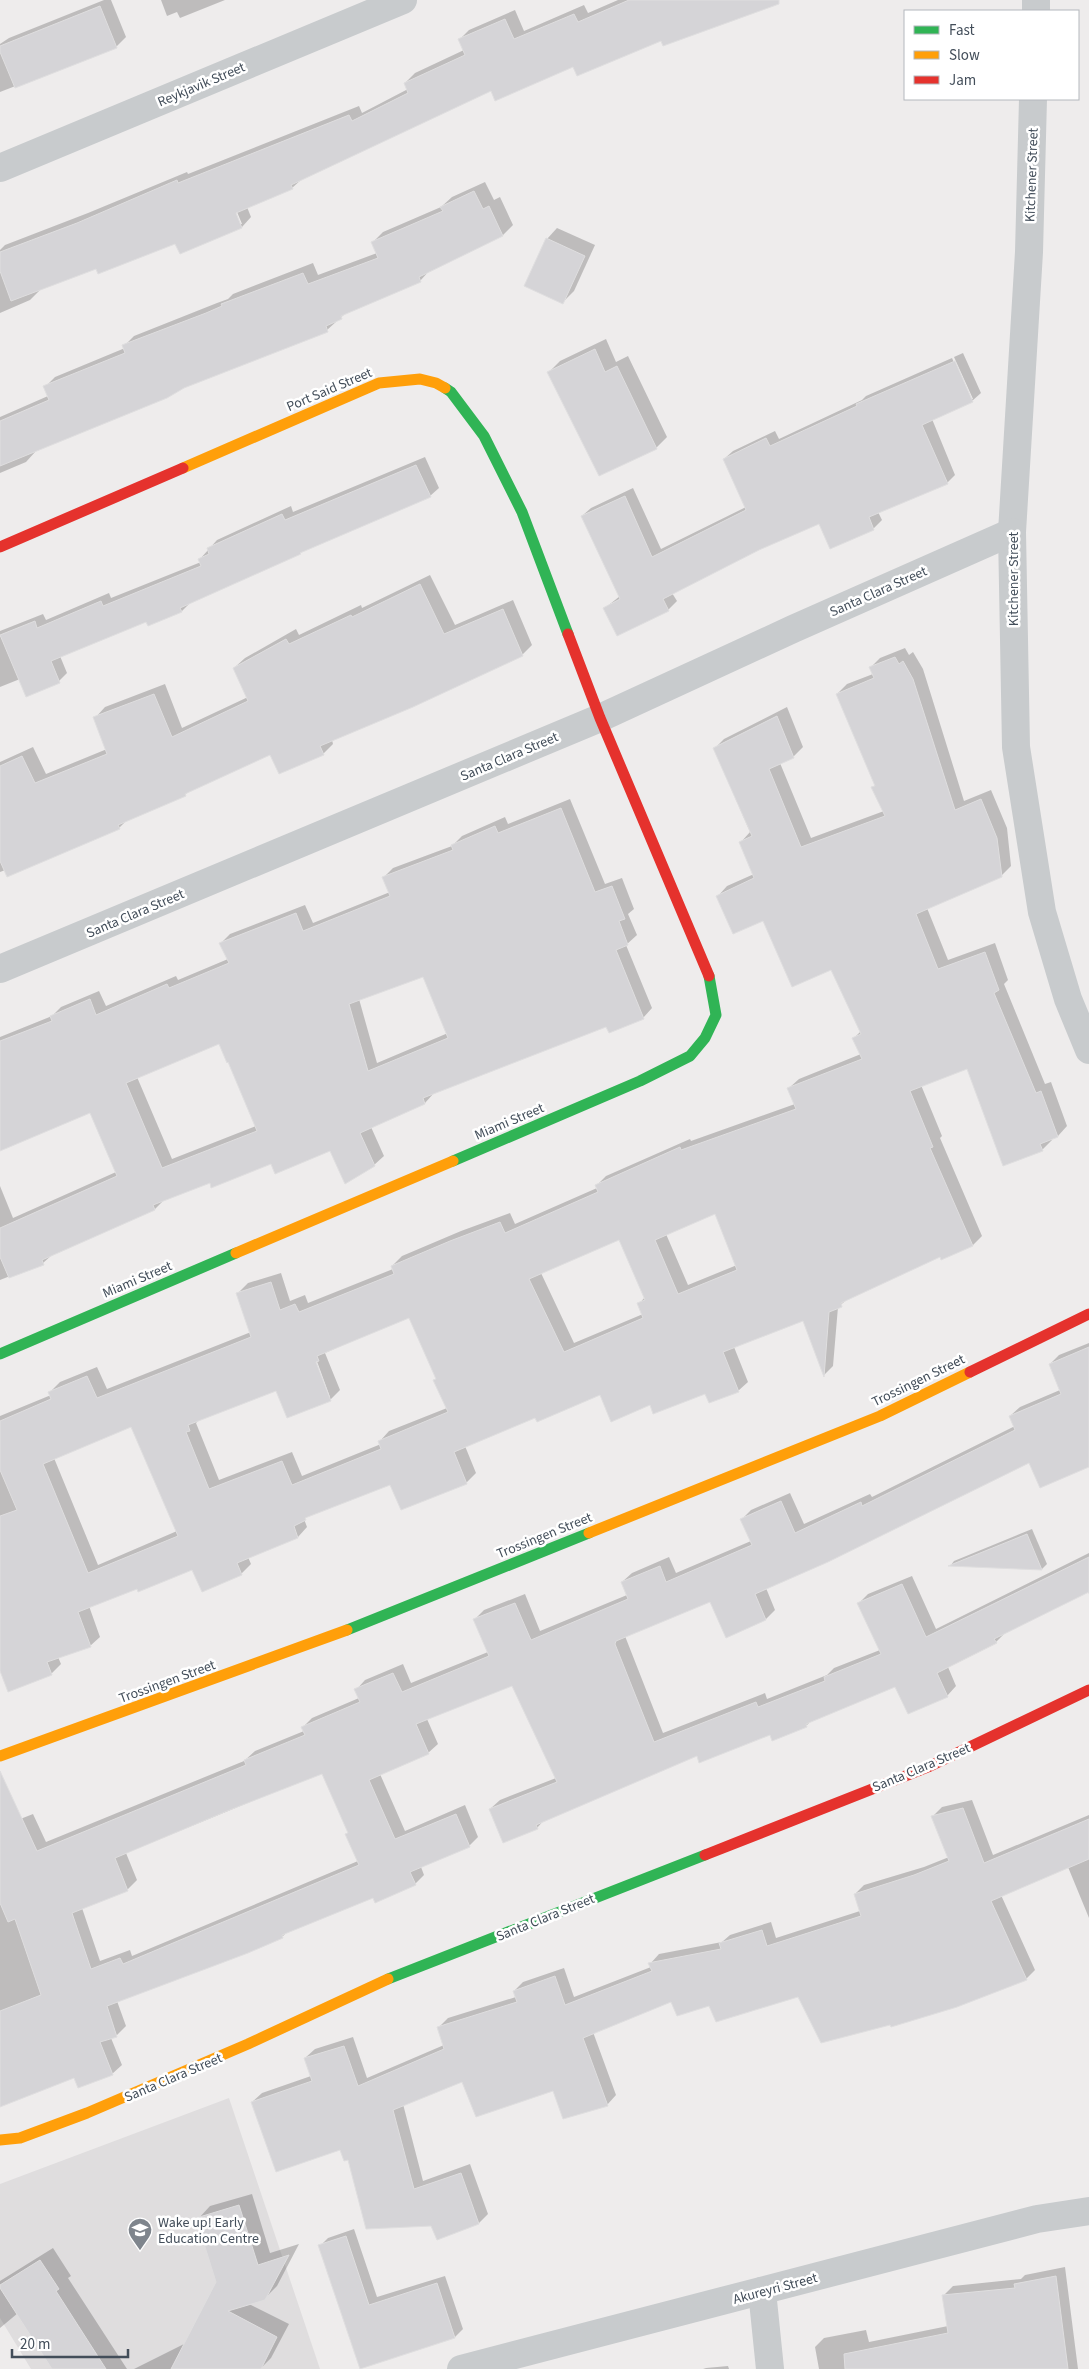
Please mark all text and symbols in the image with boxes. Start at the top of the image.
legend [904,10,1079,100]
text: Fast [949,20,975,41]
text: Slow [949,45,980,66]
street label: Reykjavik Street [154,57,249,112]
text: Jam [949,70,976,91]
street label: Kitchener Street [1020,127,1044,223]
street label: Port Said Street [284,363,376,417]
street label: Kitchener Street [1004,532,1024,626]
street label: Santa Clara Street [827,561,930,622]
street label: Santa Clara Street [457,727,562,787]
street label: Santa Clara Street [83,884,188,944]
street label: Miami Street [472,1098,547,1146]
street label: Miami Street [100,1256,175,1304]
street label: Trossingen Street [869,1350,969,1412]
street label: Trossingen Street [494,1508,595,1564]
street label: Trossingen Street [116,1655,219,1709]
street label: Santa Clara Street [869,1738,974,1798]
street label: Santa Clara Street [493,1889,598,1947]
street label: Santa Clara Street [121,2048,226,2108]
place label: Wake up! Early Education Centre [158,2213,259,2249]
school or university icon: Wake up! Early Education Centre [127,2217,153,2251]
street label: Akureyri Street [731,2268,820,2310]
scale bar [12,2326,129,2358]
text: 20 m [20,2334,50,2355]

